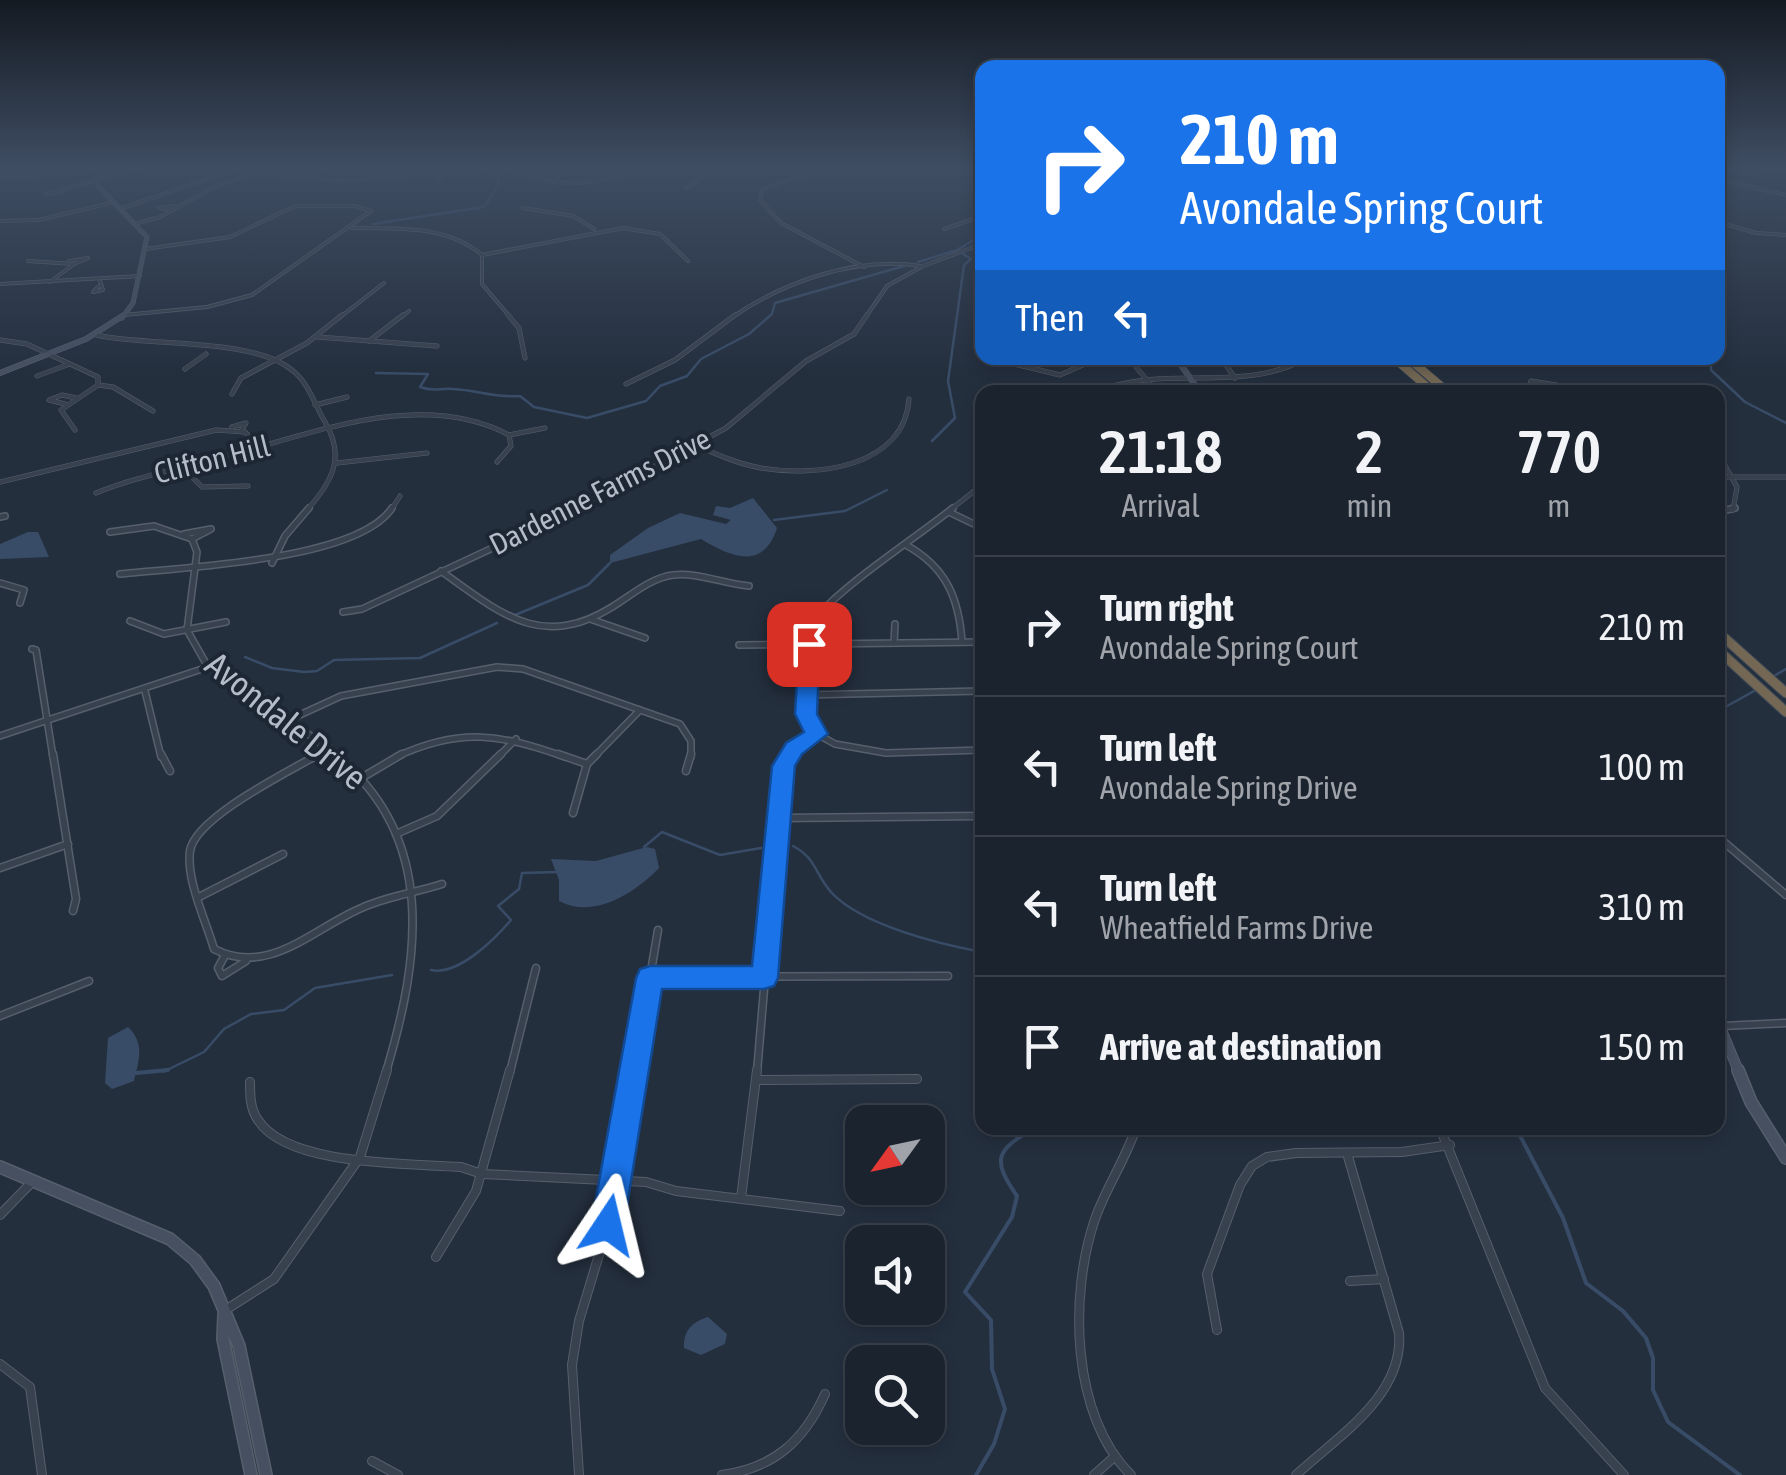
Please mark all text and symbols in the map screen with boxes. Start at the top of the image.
text: 210 m [1180,99,1339,179]
icon: right [1015,100,1145,230]
text: Avondale Spring Court [1180,182,1544,234]
icon: left [1105,290,1160,345]
text: Then [1015,296,1085,339]
text: 21:18 [1099,417,1222,486]
text: 2 [1355,417,1384,486]
text: 770 [1516,417,1601,486]
street label: Dardenne Farms Drive [484,421,716,561]
street label: Clifton Hill [150,428,273,490]
text: Arrival [1122,487,1200,524]
text: min [1346,487,1392,524]
text: m [1547,487,1570,524]
text: Turn right [1100,586,1234,629]
icon: right [1015,599,1070,654]
pin [767,602,852,687]
text: 210 m [1599,605,1685,648]
icon: arrive [782,617,837,672]
text: Avondale Spring Court [1100,629,1359,666]
street label: Avondale Drive [198,643,375,797]
text: Turn left [1100,726,1216,769]
icon: left [1015,739,1070,794]
text: 100 m [1599,745,1685,788]
text: Avondale Spring Drive [1100,769,1357,806]
text: Turn left [1100,866,1216,909]
icon: left [1015,879,1070,934]
text: 310 m [1599,885,1685,928]
text: Wheatfield Farms Drive [1100,909,1373,946]
icon: arrive [1015,1019,1070,1074]
text: Arrive at destination [1100,1025,1382,1068]
text: 150 m [1599,1025,1685,1068]
north arrow [845,1105,945,1205]
map controls [845,1105,945,1445]
position arrow [556,1173,660,1277]
button: sound [845,1225,945,1325]
button: search [845,1345,945,1445]

